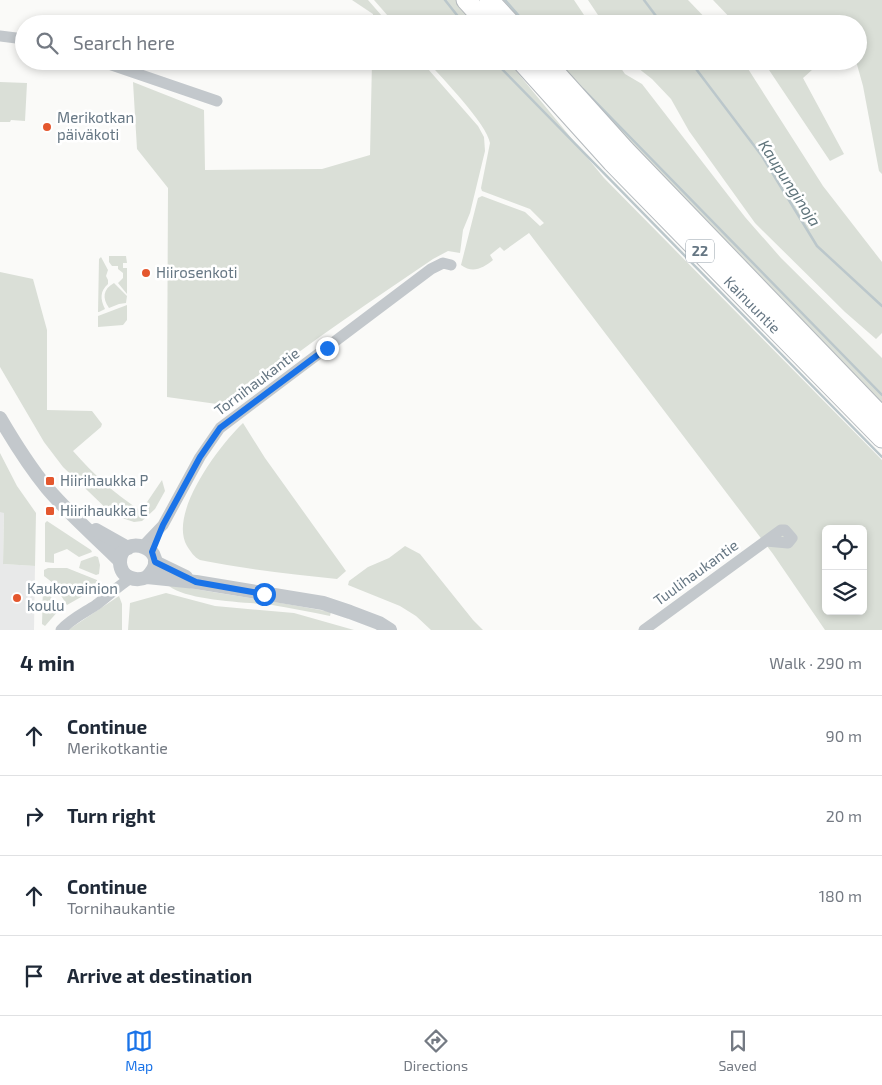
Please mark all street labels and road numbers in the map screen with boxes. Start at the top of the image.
road number: 22 [686,240,714,262]
street label: Kainuuntie [721,272,785,337]
street label: Tornihaukantie [210,343,302,419]
street label: Tuulihaukantie [650,535,741,609]

